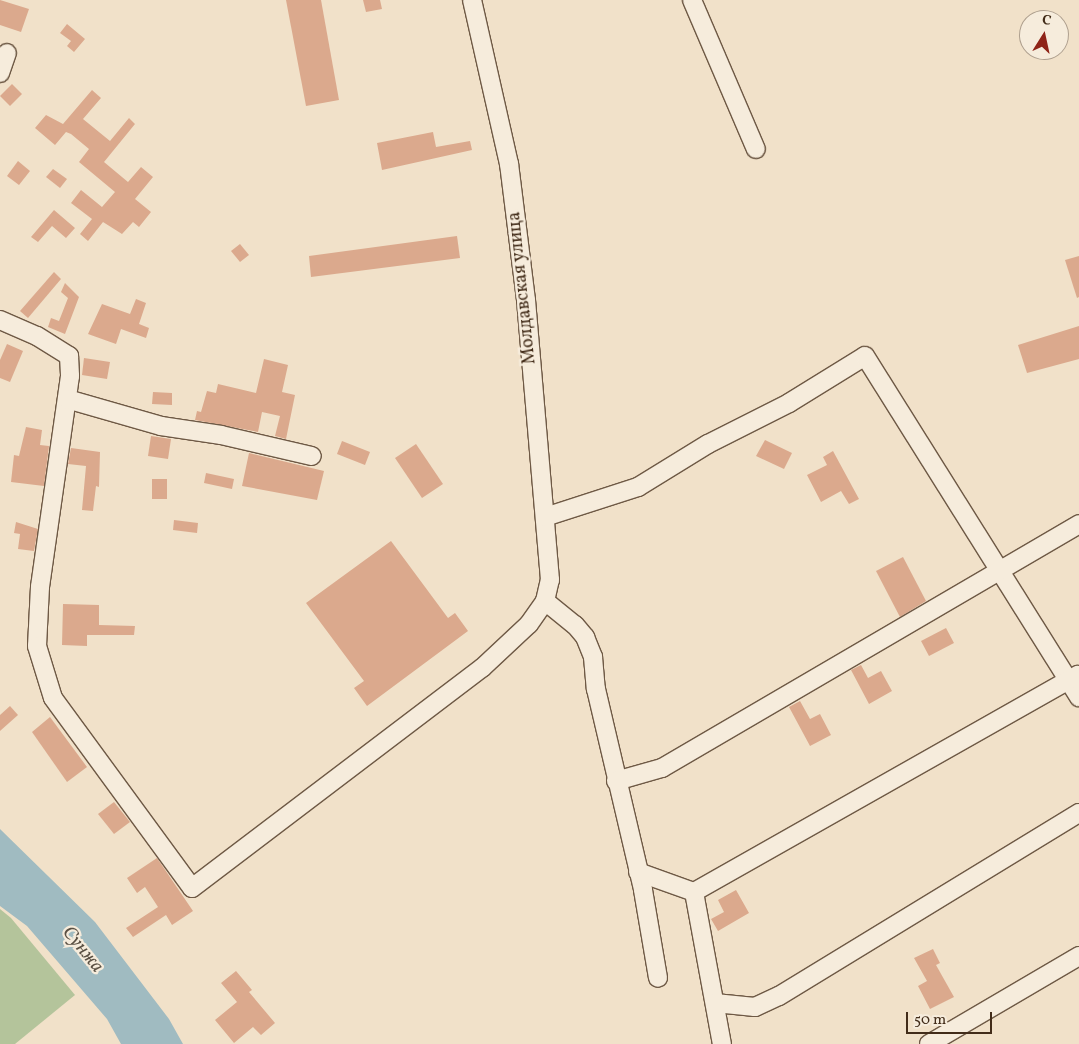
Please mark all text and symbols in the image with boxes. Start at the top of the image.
north arrow [1019,10,1069,60]
text: С [1040,11,1053,31]
street label: Молдавская улица [504,210,542,366]
water label: Сунжа [56,922,108,978]
scale bar [909,1002,995,1034]
text: 50 m [914,1010,946,1031]

